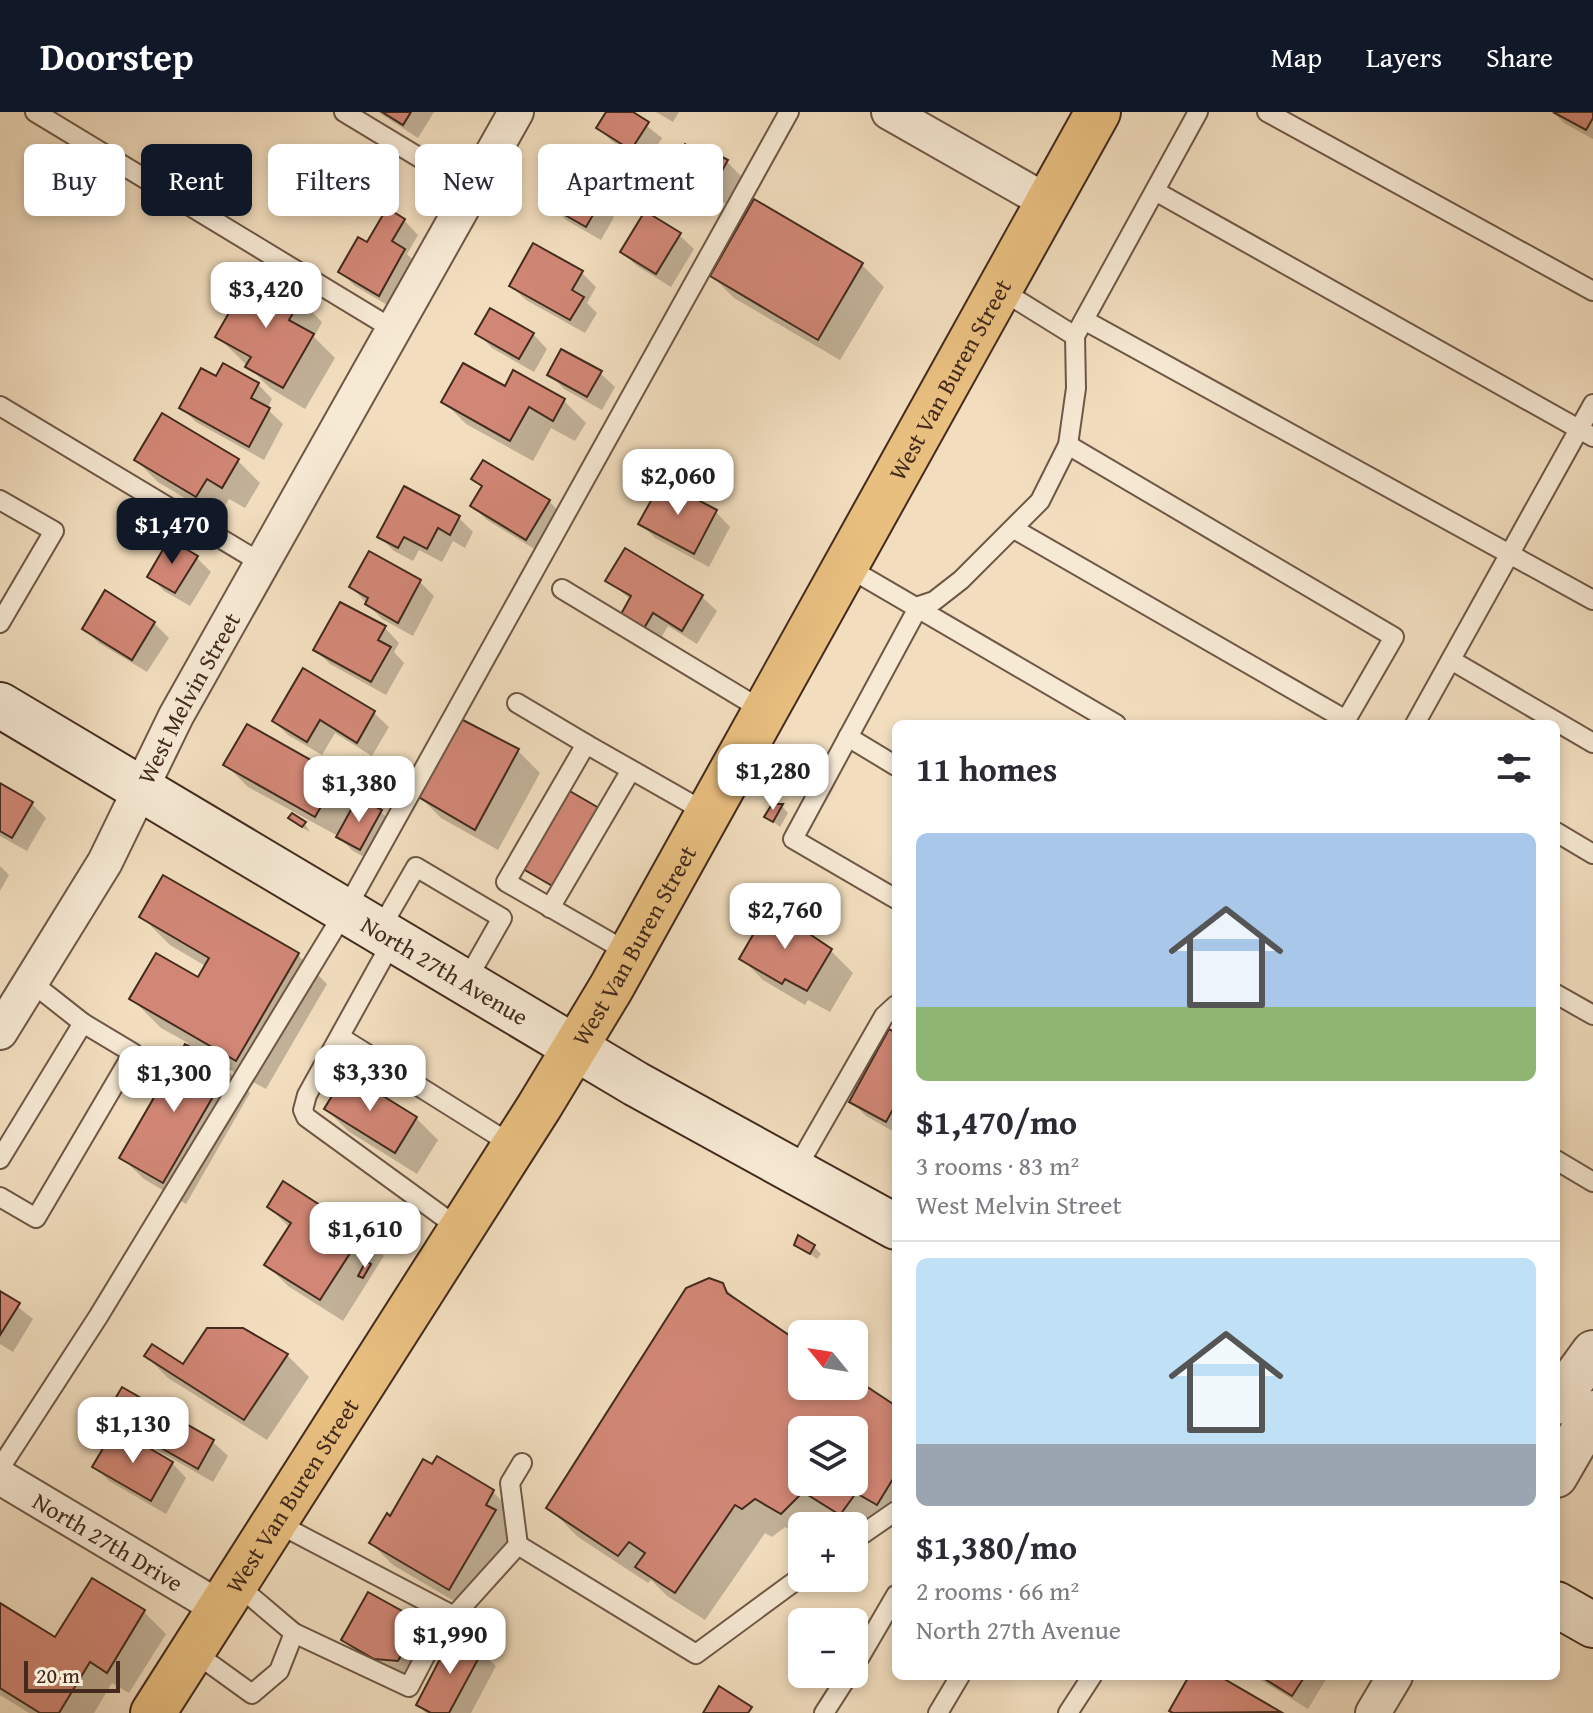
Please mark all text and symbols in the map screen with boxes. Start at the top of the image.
text: Doorstep [40,28,194,84]
text: Map [1271,36,1322,77]
text: Layers [1366,36,1442,77]
text: Share [1486,36,1553,77]
chip: Buy [24,144,125,216]
chip: Rent [141,144,252,216]
chip: Filters [268,144,399,216]
chip: New [415,144,522,216]
chip: Apartment [538,144,723,216]
pin: $3,420 [201,262,331,330]
text: $3,420 [229,268,303,307]
street label: West Van Buren Street [879,272,1020,486]
pin: $2,060 [613,449,743,517]
text: $2,060 [641,455,715,494]
pin: $1,470 [107,498,237,566]
text: $1,470 [135,504,209,543]
street label: West Melvin Street [128,605,249,789]
pin: $1,280 [708,744,838,812]
text: 11 homes [916,744,1057,793]
icon: filters [1492,746,1536,790]
text: $1,280 [736,750,810,789]
pin: $1,380 [294,756,424,824]
text: $1,380 [322,762,396,801]
street label: West Van Buren Street [563,838,705,1052]
pin: $2,760 [720,883,850,951]
icon: home [1154,885,1298,1029]
text: $2,760 [748,889,822,928]
street label: North 27th Avenue [355,907,535,1034]
pin: $3,330 [305,1045,435,1113]
pin: $1,300 [109,1046,239,1114]
text: $3,330 [333,1051,407,1090]
text: $1,300 [137,1052,211,1091]
text: $1,470/mo [916,1097,1077,1146]
text: 3 rooms · 83 m² [916,1146,1079,1185]
text: West Melvin Street [916,1185,1122,1224]
pin: $1,610 [300,1202,430,1270]
text: $1,610 [328,1208,402,1247]
icon: home [1154,1310,1298,1454]
north arrow [788,1320,868,1400]
map controls [788,1320,868,1688]
street label: West Van Buren Street [216,1391,367,1600]
pin: $1,130 [68,1397,198,1465]
text: $1,130 [96,1403,170,1442]
button: layers [788,1416,868,1496]
street label: North 27th Drive [27,1483,190,1600]
button: + [788,1512,868,1592]
text: $1,380/mo [916,1522,1077,1571]
text: 2 rooms · 66 m² [916,1571,1079,1610]
pin: $1,990 [385,1608,515,1676]
button: − [788,1608,868,1688]
text: North 27th Avenue [916,1610,1121,1649]
text: $1,990 [413,1614,487,1653]
scale bar [24,1657,120,1693]
text: 20 m [36,1659,80,1691]

